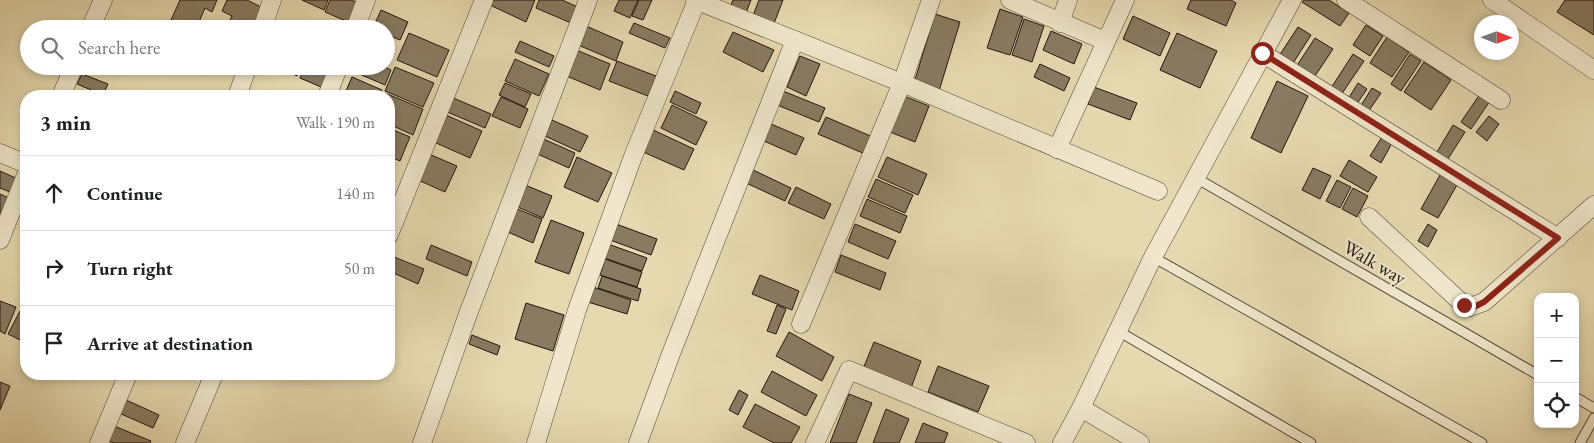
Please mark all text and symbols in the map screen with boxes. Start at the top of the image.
north arrow [1474,15,1519,60]
search box [20,20,395,75]
icon: search [38,34,66,62]
text: Search here [78,35,160,60]
route start [1251,42,1274,65]
text: 3 min [40,109,91,136]
text: Walk · 190 m [296,112,375,133]
icon: ahead [40,179,68,207]
text: Continue [87,181,162,206]
text: 140 m [336,183,375,204]
street label: Walk way [1339,234,1411,291]
icon: right [40,254,68,282]
text: Turn right [87,256,173,281]
text: 50 m [344,258,375,279]
map controls [1534,293,1579,428]
button: + [1534,293,1579,338]
route end [1453,294,1476,317]
icon: arrive [40,329,68,357]
text: Arrive at destination [87,331,253,356]
button: − [1534,338,1579,383]
button: locate [1534,383,1579,428]

